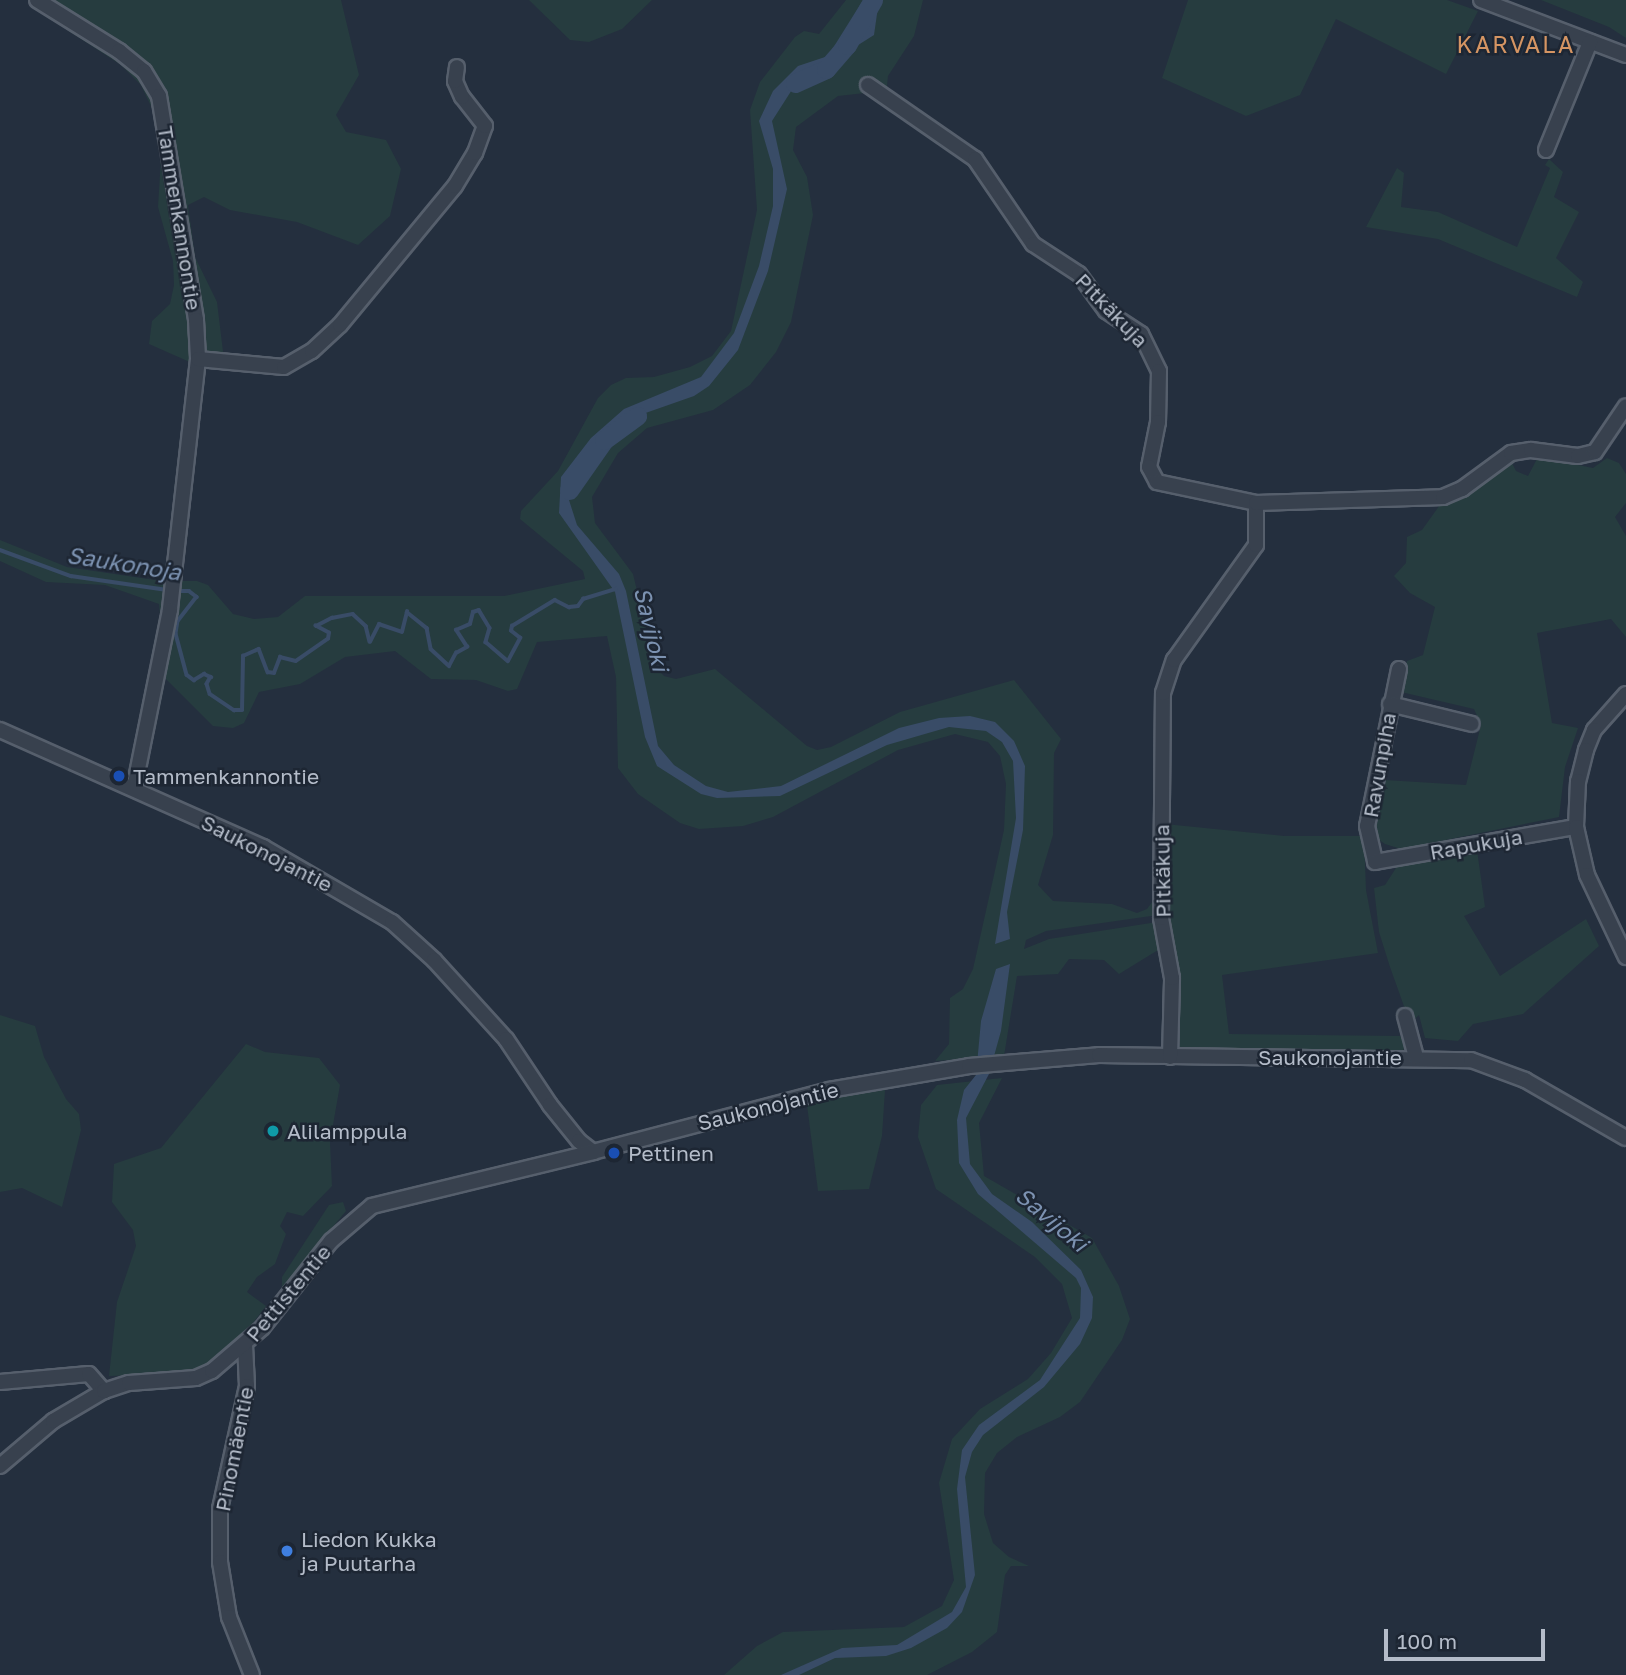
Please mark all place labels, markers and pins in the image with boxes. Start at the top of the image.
place label: Tammenkannontie [133,763,319,789]
marker: Tammenkannontie [111,768,127,784]
place label: Alilamppula [287,1118,407,1144]
marker: Alilamppula [265,1123,281,1139]
place label: Pettinen [628,1140,714,1166]
marker: Pettinen [606,1145,622,1161]
place label: Liedon Kukka ja Puutarha [301,1526,437,1576]
marker: Liedon Kukka ja Puutarha [279,1543,295,1559]

